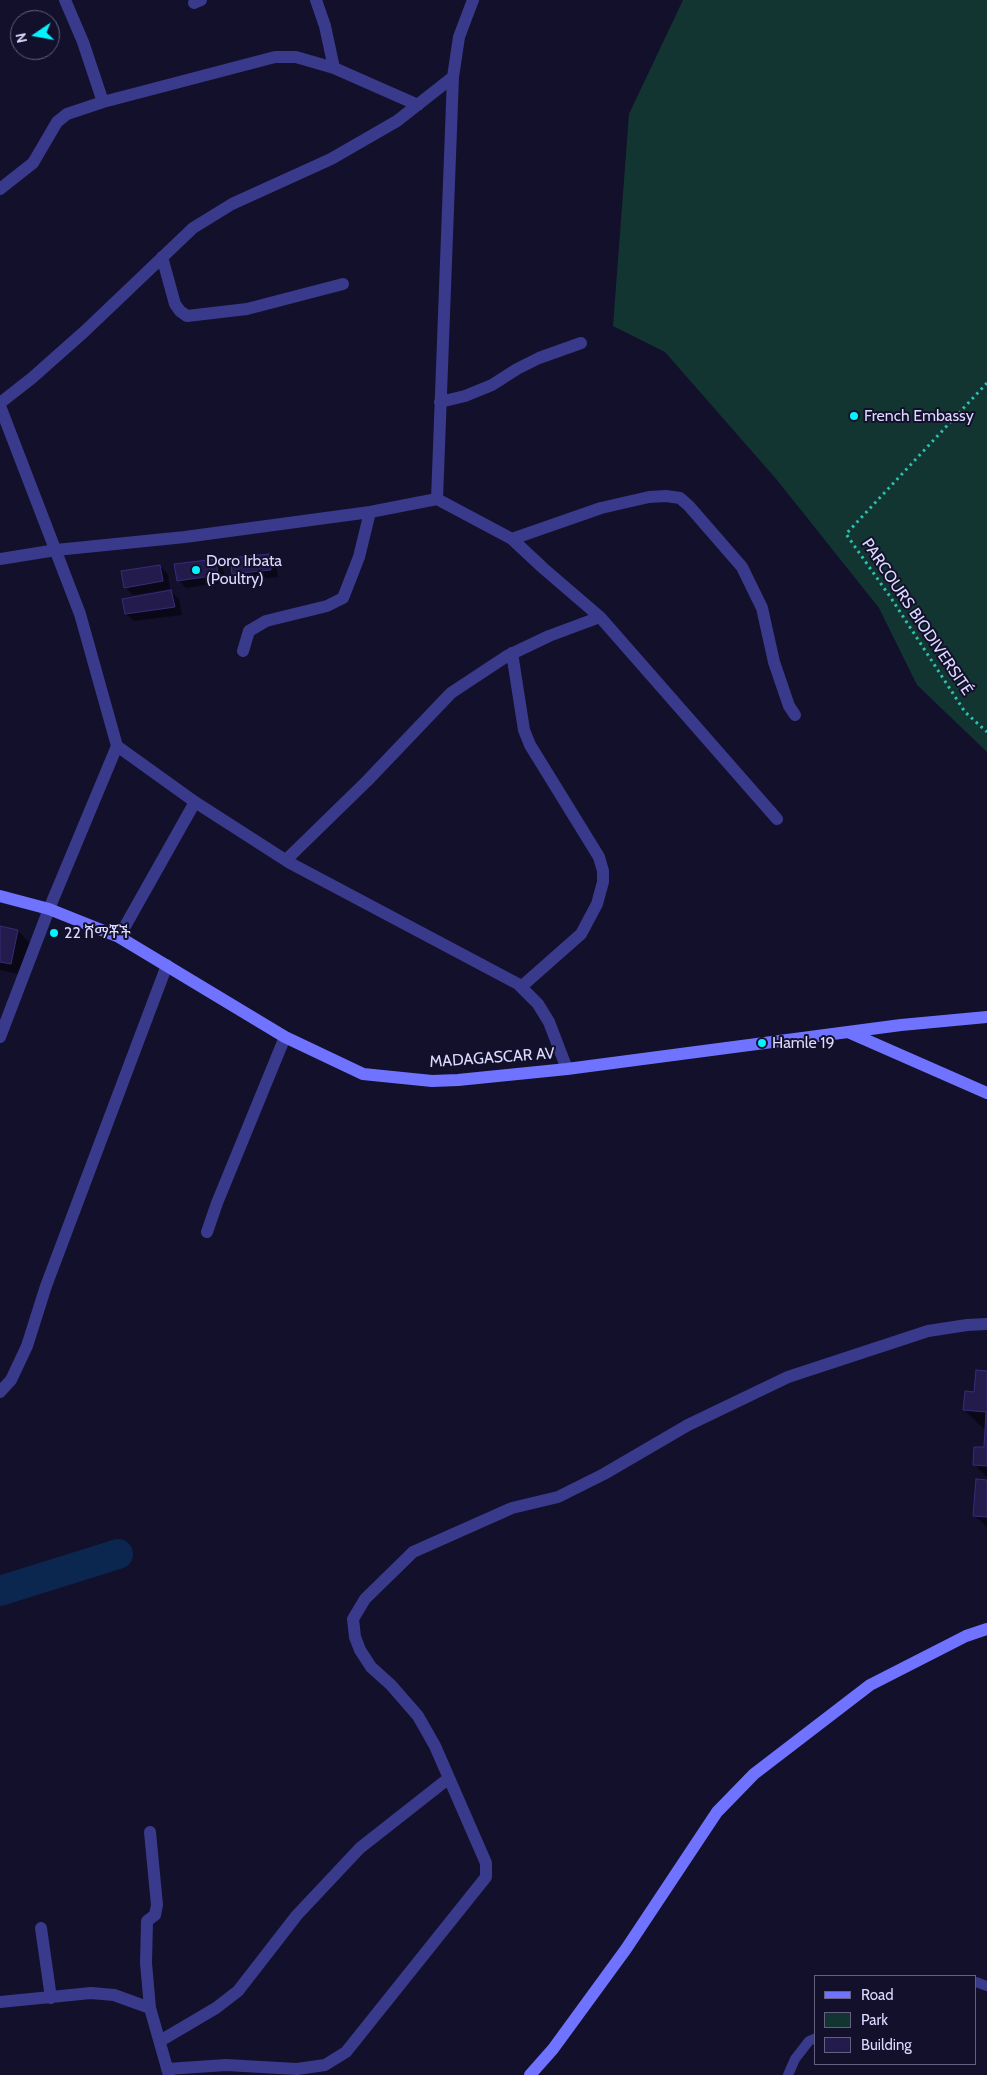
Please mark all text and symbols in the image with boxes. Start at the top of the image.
north arrow [10,10,60,60]
text: N [11,31,31,45]
place label: French Embassy [864,406,974,426]
marker: French Embassy [848,410,860,422]
street label: PARCOURS BIODIVERSITÉ [857,535,977,699]
place label: Doro Irbata (Poultry) [206,551,282,589]
marker: Doro Irbata (Poultry) [190,564,202,576]
place label: 22 ሸማቾች [64,923,131,943]
marker: 22 ሸማቾች [48,927,60,939]
place label: Hamle 19 [772,1033,835,1053]
marker: Hamle 19 [756,1037,768,1049]
street label: MADAGASCAR AV [429,1044,555,1072]
legend [814,1975,977,2065]
text: Road [861,1986,894,2004]
text: Park [861,2011,888,2029]
text: Building [861,2036,912,2054]

